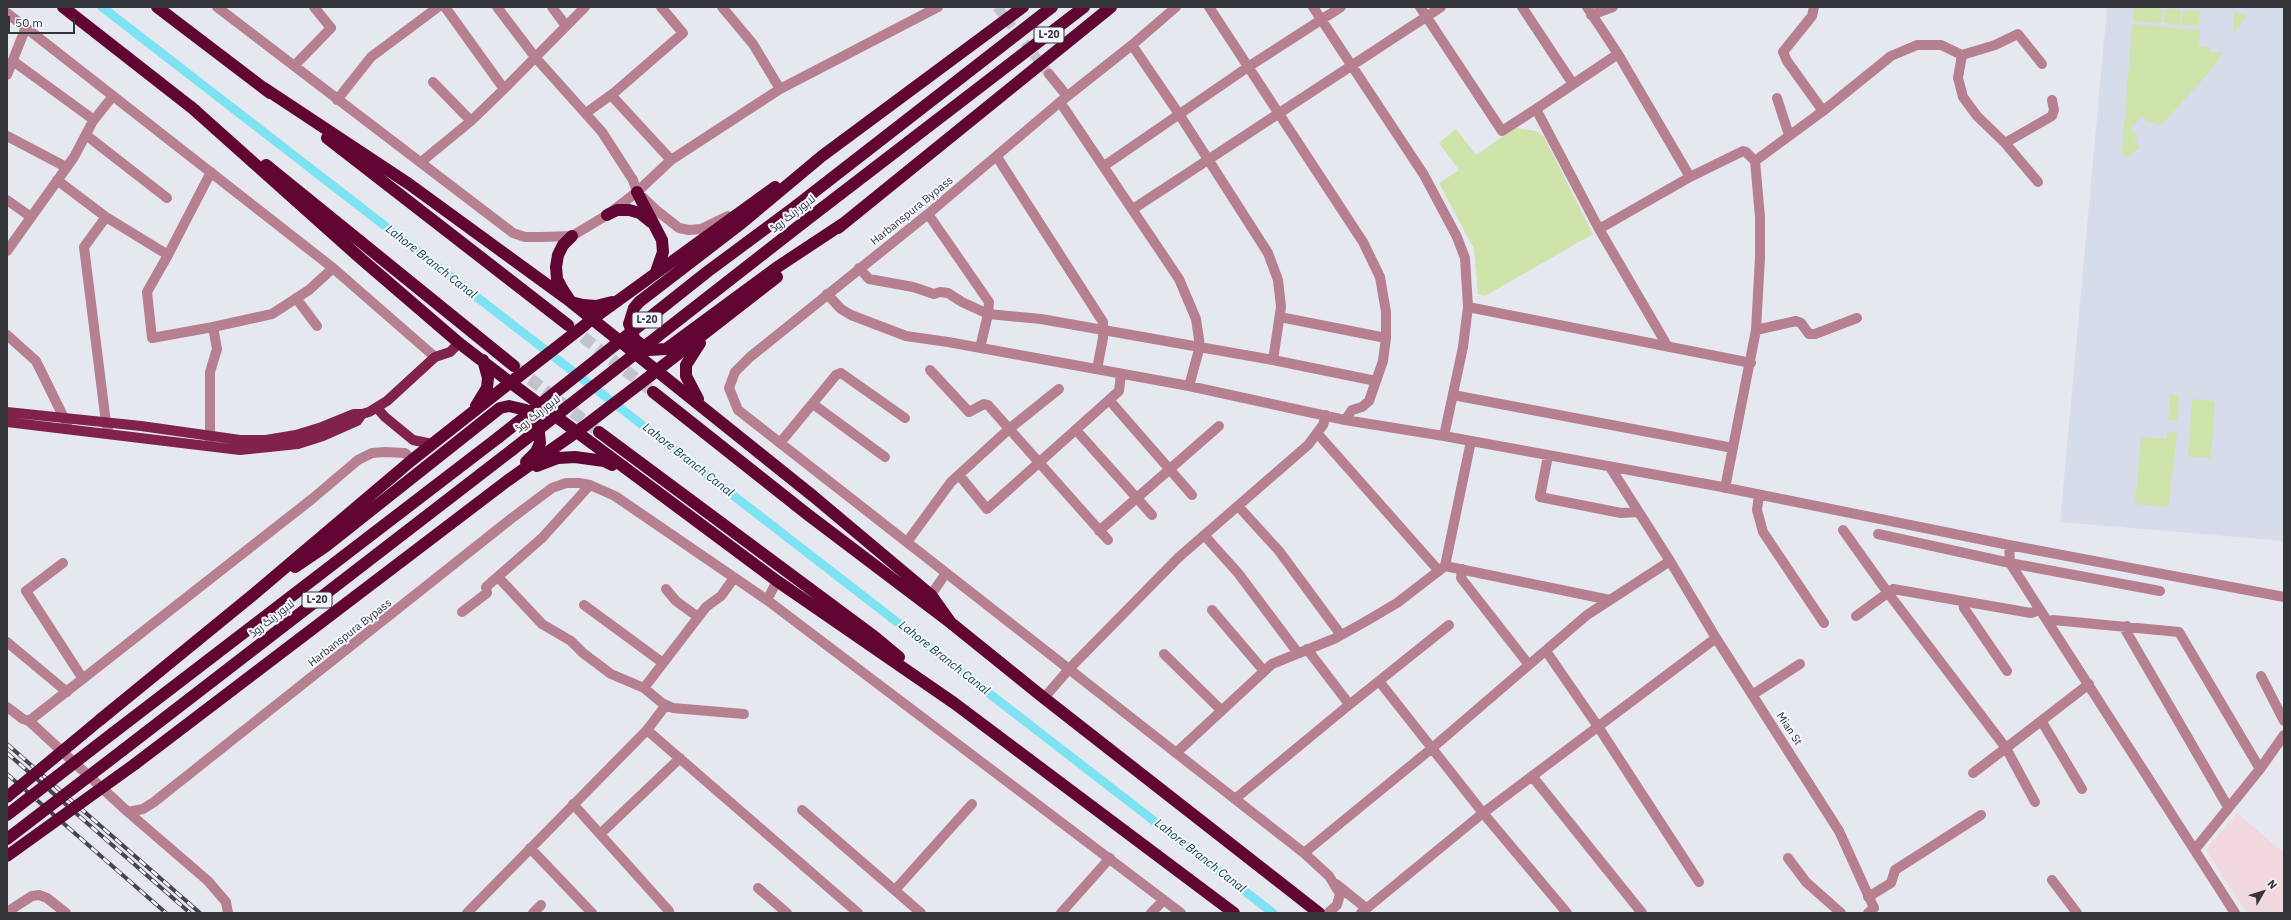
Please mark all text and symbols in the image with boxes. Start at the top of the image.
scale bar [10,8,77,34]
text: 50 m [15,15,43,30]
road number: L-20 [1034,27,1064,43]
street label: Harbanspura Bypass [868,174,956,248]
street label: لاہور رنگ روڈ [768,192,818,236]
water label: Lahore Branch Canal [383,222,479,302]
road number: L-20 [632,312,662,328]
street label: لاہور رنگ روڈ [513,392,563,436]
water label: Lahore Branch Canal [640,420,736,500]
road number: L-20 [302,592,332,608]
street label: Harbanspura Bypass [306,596,394,670]
street label: لاہور رنگ روڈ [247,597,297,641]
water label: Lahore Branch Canal [896,618,992,698]
street label: Mian St [1773,710,1805,748]
water label: Lahore Branch Canal [1152,816,1248,896]
north arrow [2243,872,2283,912]
text: N [2264,877,2280,892]

